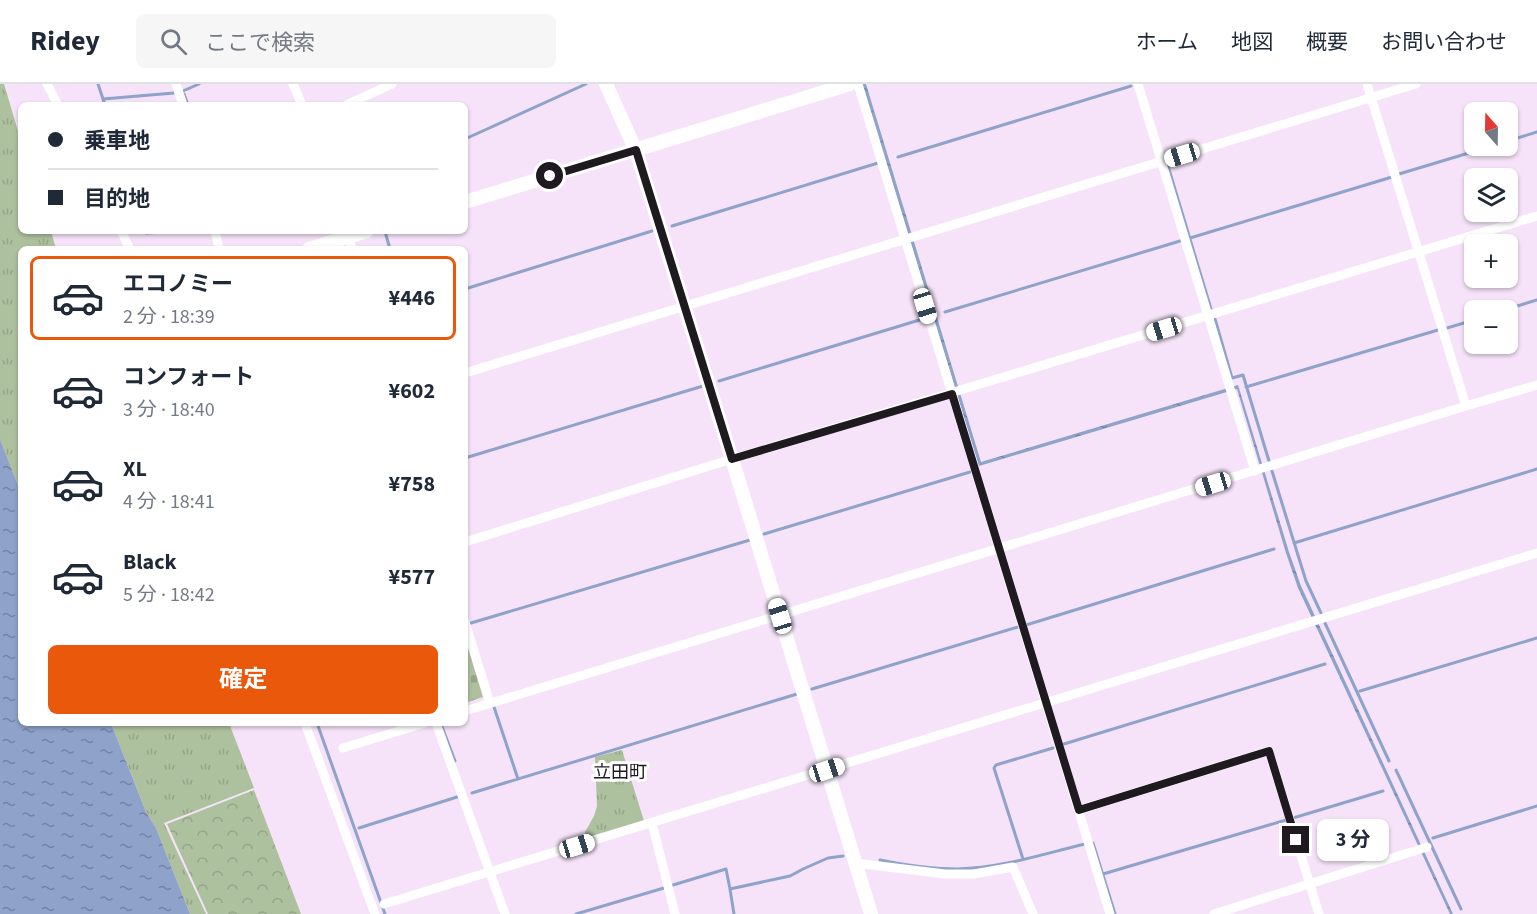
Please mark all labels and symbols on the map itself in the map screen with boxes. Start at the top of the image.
north arrow [1464,102,1518,156]
car [1162,141,1202,169]
route start [536,162,563,189]
car [911,286,939,326]
car [1144,315,1184,343]
car [1193,470,1233,498]
car [766,596,794,636]
car [807,756,847,784]
district label: 立田町 [593,760,647,785]
callout: 3 分 [1317,819,1389,861]
route end [1282,826,1309,853]
car [557,832,597,860]

